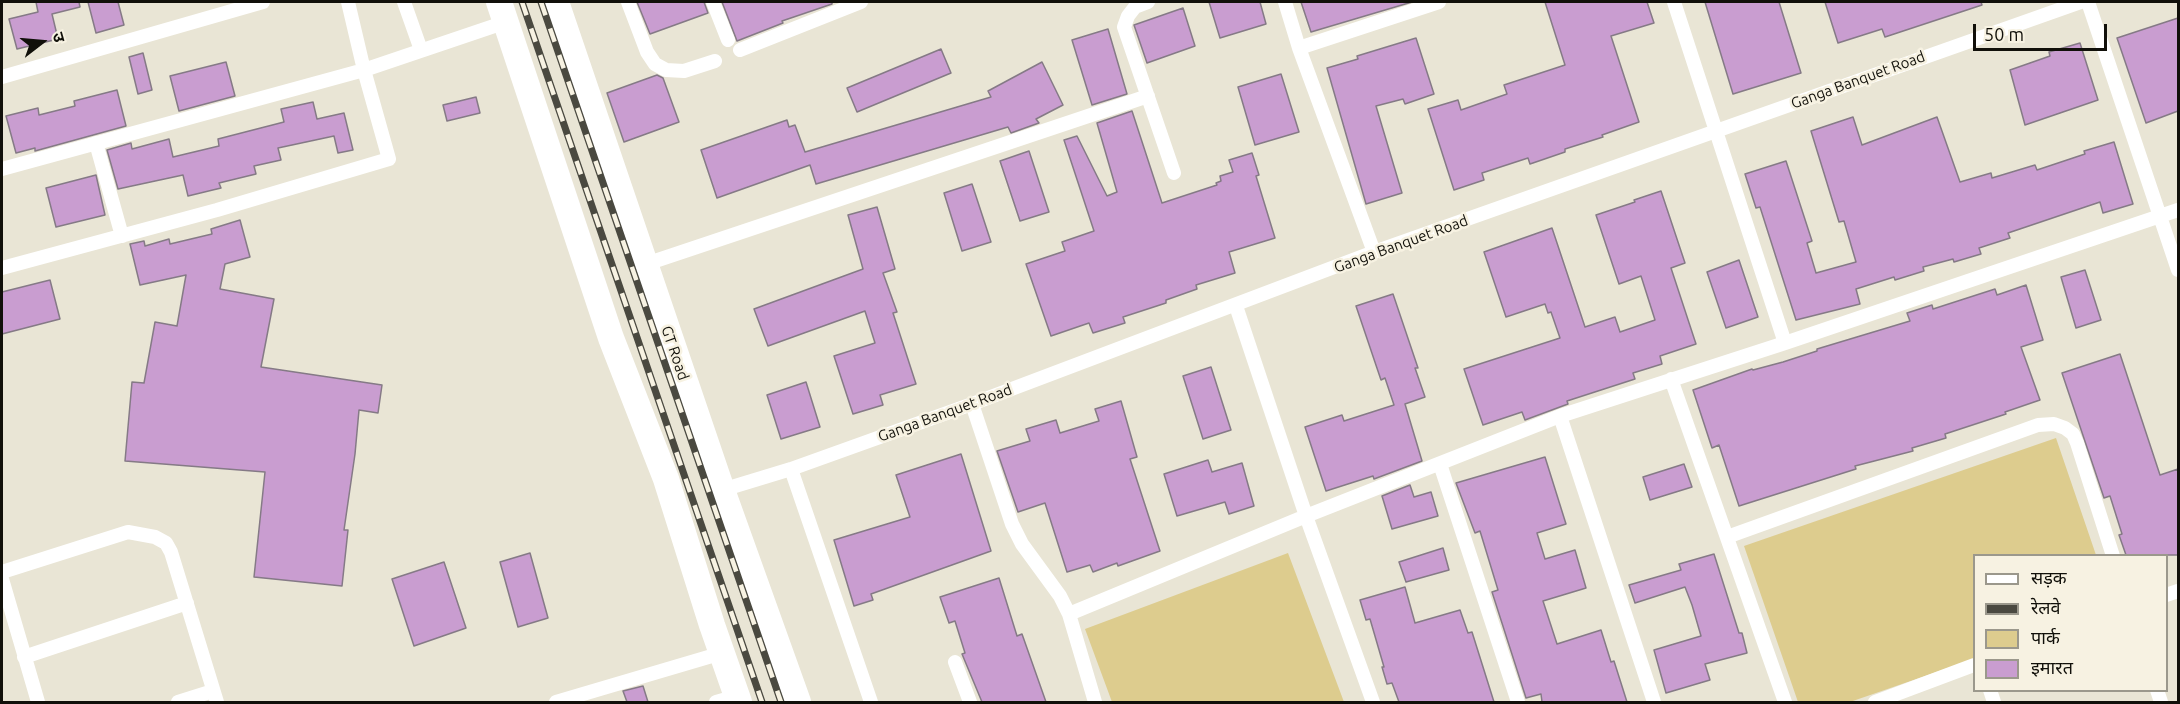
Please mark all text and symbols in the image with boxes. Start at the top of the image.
north arrow [12,12,72,72]
scale bar [1976,12,2110,50]
text: 50 m [1984,24,2024,44]
text: उ [49,30,69,44]
street label: Ganga Banquet Road [1789,47,1927,113]
street label: Ganga Banquet Road [1332,211,1470,277]
street label: GT Road [657,323,693,383]
street label: Ganga Banquet Road [876,380,1014,446]
legend [1973,554,2168,692]
text: सड़क [2031,567,2067,587]
text: रेलवे [2031,597,2061,617]
text: पार्क [2031,627,2060,647]
text: इमारत [2031,657,2073,677]

